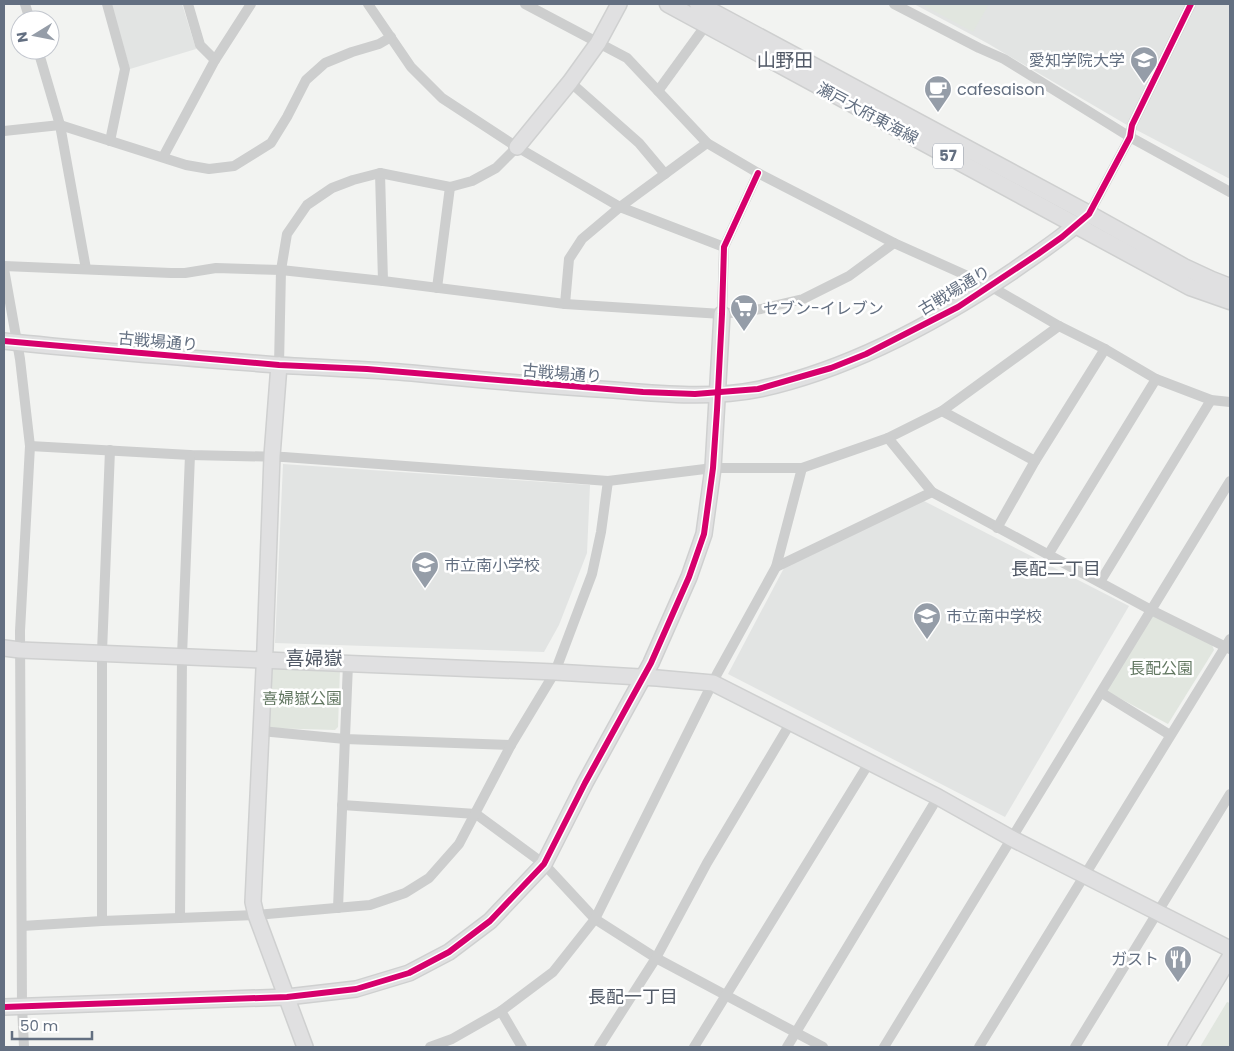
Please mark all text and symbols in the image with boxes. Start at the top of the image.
north arrow [10,10,60,60]
text: N [11,30,33,44]
school or university icon: 愛知学院大学 [1129,45,1159,84]
district label: 山野田 [756,47,814,74]
place label: 愛知学院大学 [1029,49,1125,72]
cafe icon: cafesaison [923,74,953,113]
street label: 瀬戸大府東海線 [813,77,923,150]
place label: cafesaison [957,78,1045,101]
road number: 57 [933,144,963,168]
street label: 古戦場通り [914,260,994,321]
supermarket icon: セブン-イレブン [729,293,759,332]
place label: セブン-イレブン [763,297,884,320]
street label: 古戦場通り [117,327,199,356]
street label: 古戦場通り [521,359,603,388]
school or university icon: 市立南小学校 [410,550,440,589]
place label: 市立南小学校 [444,554,540,577]
district label: 長配二丁目 [1011,556,1101,581]
school or university icon: 市立南中学校 [912,601,942,640]
place label: 市立南中学校 [946,605,1042,628]
district label: 喜婦嶽 [285,645,343,672]
park label: 長配公園 [1129,657,1193,680]
park label: 喜婦嶽公園 [262,687,342,710]
restaurant icon: ガスト [1163,944,1193,983]
place label: ガスト [1111,948,1159,971]
district label: 長配一丁目 [588,984,678,1009]
scale bar [12,1008,92,1040]
text: 50 m [20,1015,58,1036]

